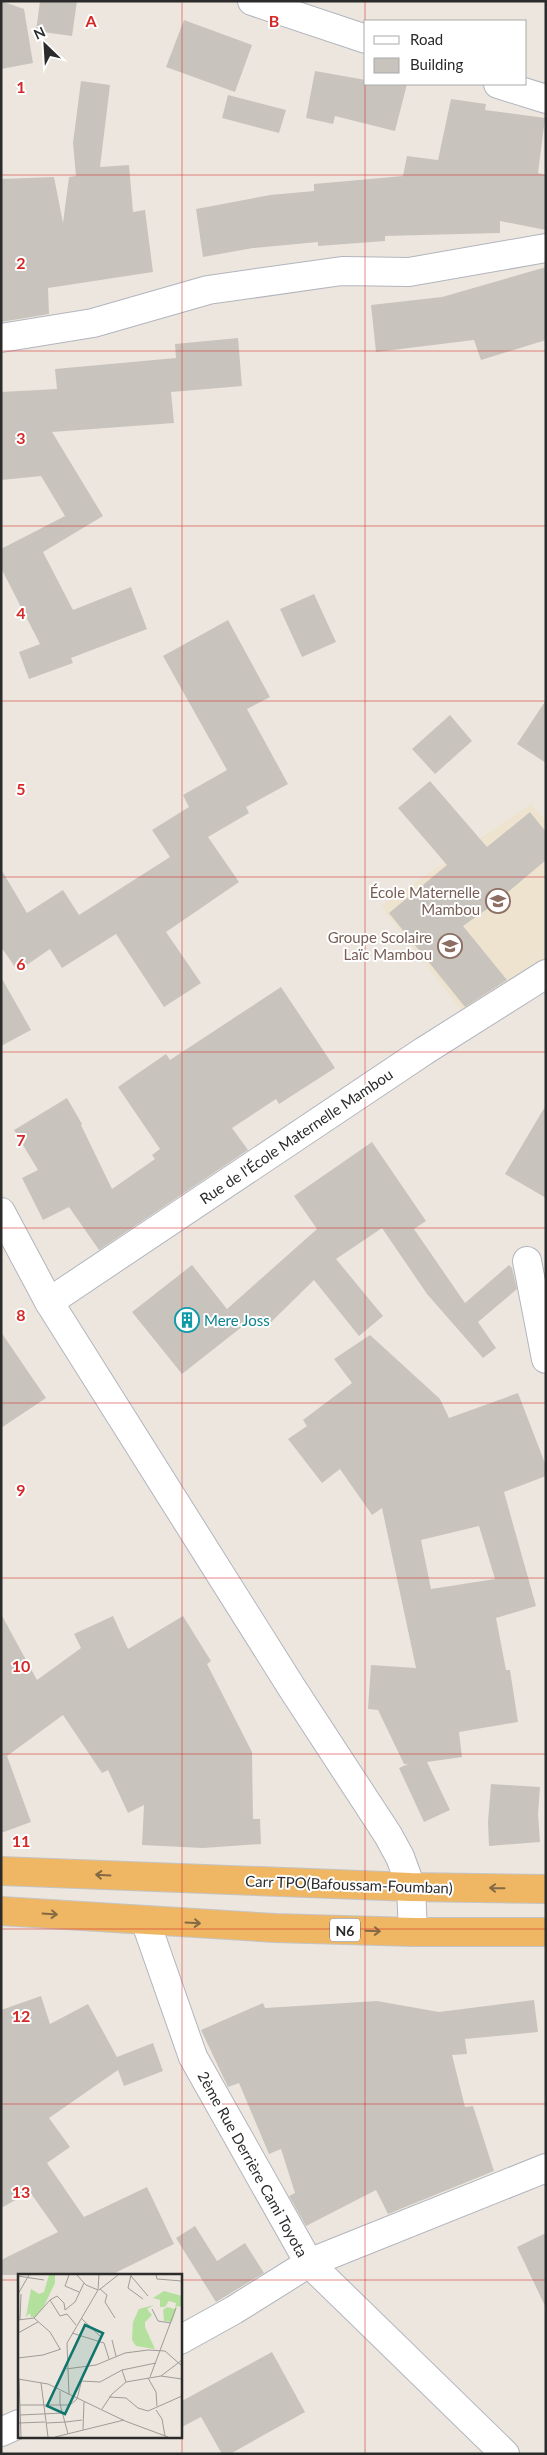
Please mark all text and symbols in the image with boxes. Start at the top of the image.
text: A [84,11,97,30]
text: B [269,11,279,30]
north arrow [20,20,70,70]
legend [364,20,527,85]
text: N [31,23,48,43]
text: Road [410,30,443,48]
text: Building [410,55,463,73]
text: 1 [16,77,26,96]
text: 2 [16,253,26,272]
text: 3 [16,428,26,447]
text: 4 [16,603,26,622]
text: 5 [16,779,26,798]
place label: École Maternelle Mambou [370,883,480,918]
school or university icon: École Maternelle Mambou [485,888,511,914]
place label: Groupe Scolaire Laïc Mambou [328,928,432,963]
school or university icon: Groupe Scolaire Laïc Mambou [437,933,463,959]
text: 6 [16,954,26,973]
street label: Rue de l'École Maternelle Mambou [196,1065,396,1207]
text: 7 [16,1130,26,1149]
text: 8 [16,1305,26,1324]
building icon: Mere Joss [174,1307,200,1333]
place label: Mere Joss [204,1311,270,1329]
text: 9 [16,1480,26,1499]
text: 10 [12,1656,30,1675]
text: 11 [12,1831,30,1850]
one-way arrow [96,1870,112,1880]
street label: Carr TPO(Bafoussam-Foumban) [245,1871,453,1897]
one-way arrow [489,1883,506,1893]
one-way arrow [42,1910,58,1919]
road number: N6 [330,1918,360,1942]
one-way arrow [185,1919,201,1928]
one-way arrow [364,1926,381,1936]
text: 12 [12,2006,30,2025]
street label: 2ème Rue Derrière Cami Toyota [194,2068,312,2260]
text: 13 [12,2182,30,2201]
inset map [18,2274,181,2438]

